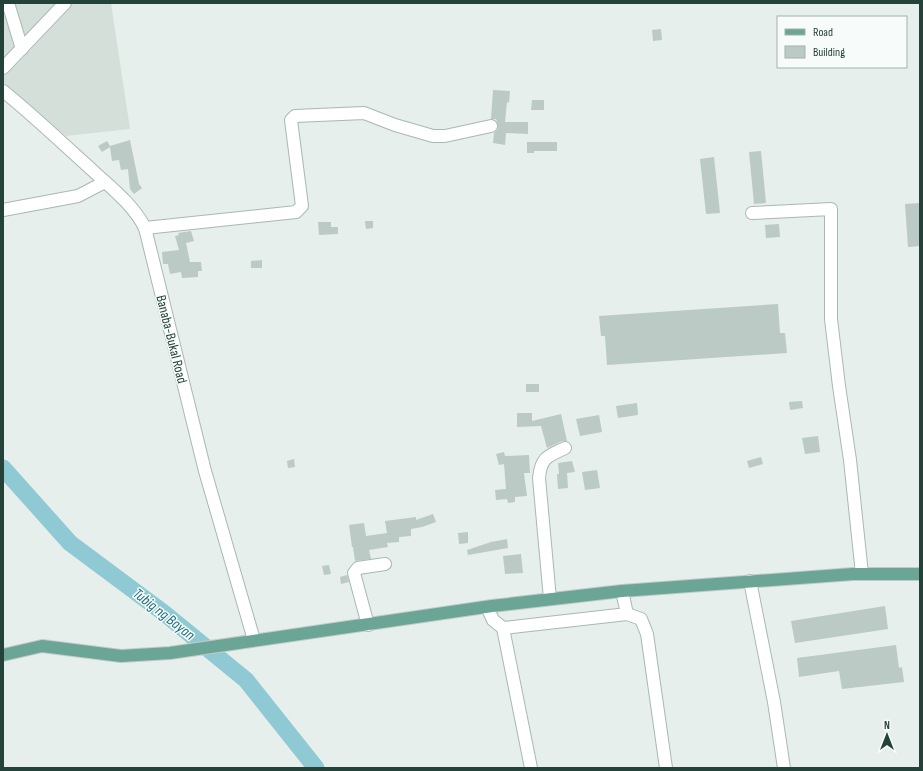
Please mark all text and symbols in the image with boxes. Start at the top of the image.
legend [777,16,907,68]
text: Road [813,25,833,40]
text: Building [813,45,845,60]
street label: Banaba-Bukal Road [152,293,191,385]
water label: Tubig ng Bayan [129,584,199,645]
north arrow [867,715,907,755]
text: N [884,719,890,732]

